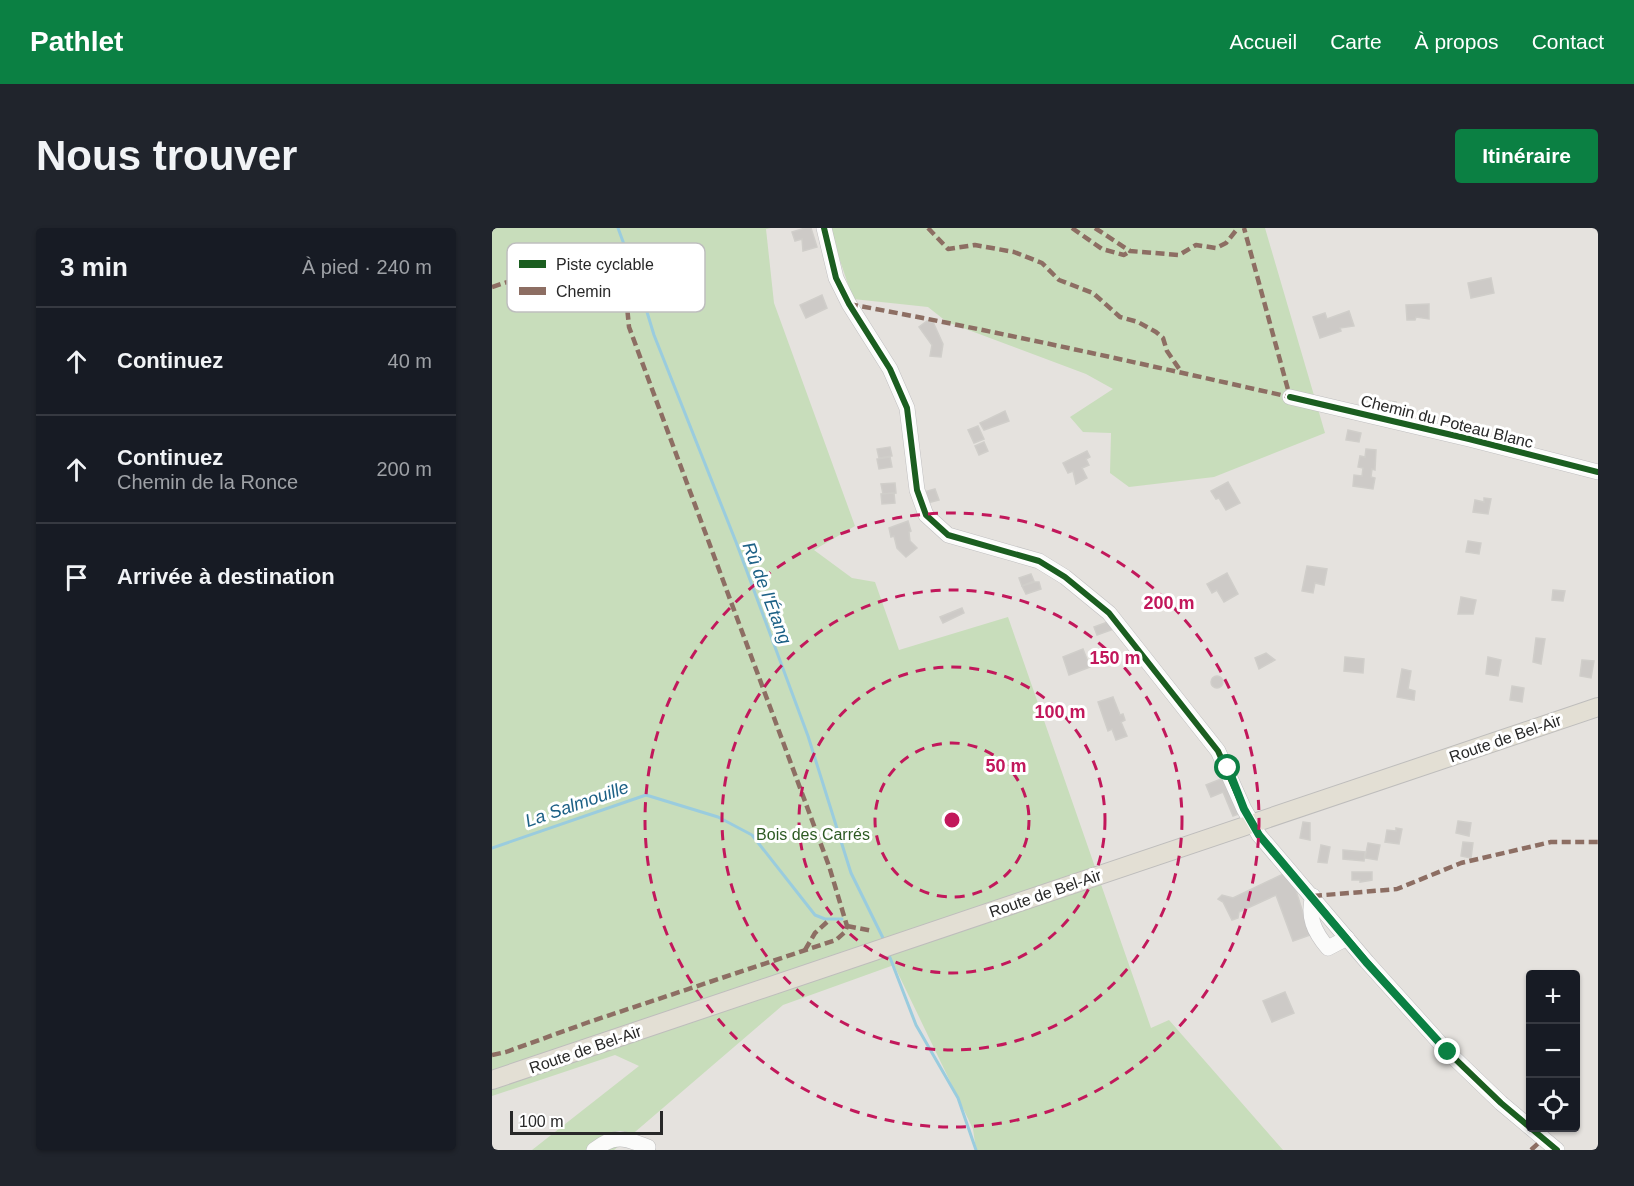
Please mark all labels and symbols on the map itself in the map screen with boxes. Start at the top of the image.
legend [507,243,705,312]
text: Piste cyclable [556,256,654,273]
text: Chemin [556,283,611,300]
street label: Chemin du Poteau Blanc [1359,392,1535,451]
water label: Rû de l'Étang [738,539,796,647]
text: 200 m [1143,593,1195,613]
text: 150 m [1089,648,1141,668]
text: 100 m [1034,702,1086,722]
street label: Route de Bel-Air [1447,711,1564,766]
route start [1214,754,1240,780]
text: 50 m [985,756,1027,776]
water label: La Salmouille [523,777,631,831]
centre of rings [942,810,962,830]
park label: Bois des Carrés [756,826,870,843]
street label: Route de Bel-Air [987,866,1104,921]
street label: Route de Bel-Air [527,1022,644,1077]
route end [1434,1038,1460,1064]
scale bar [510,1108,663,1136]

